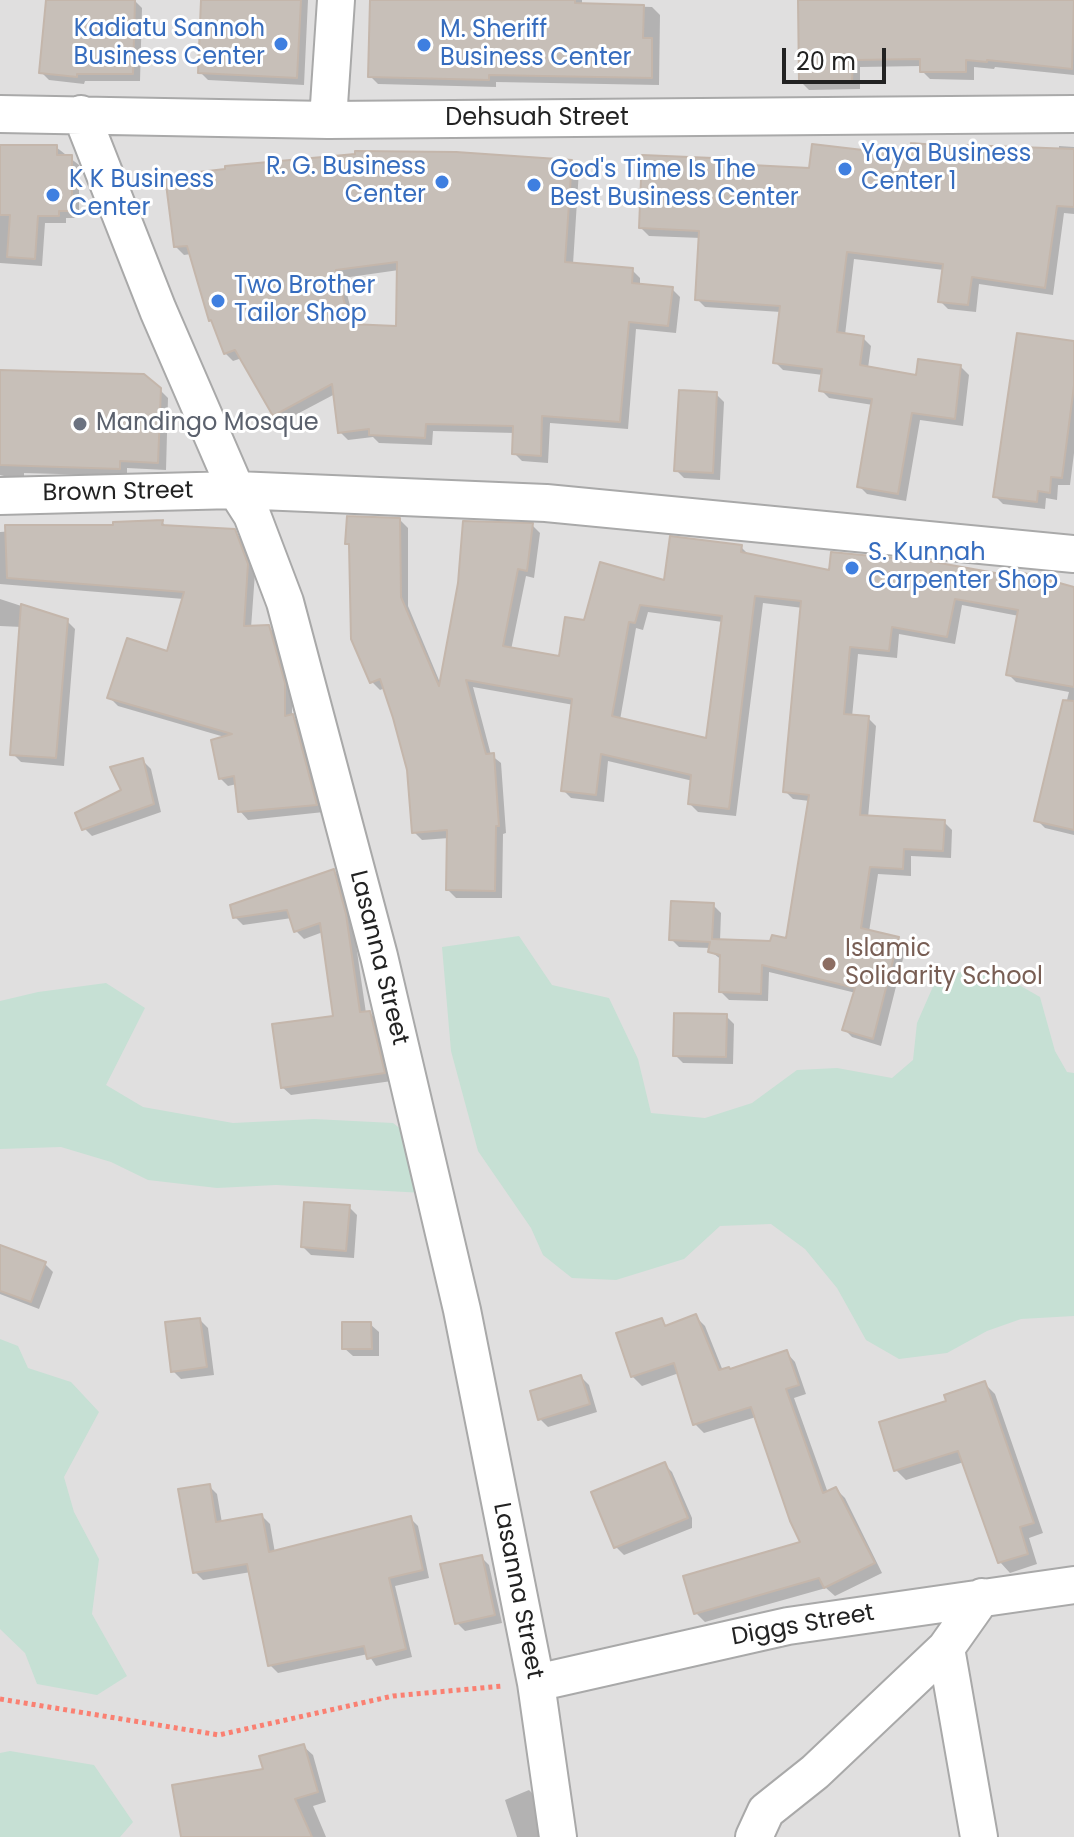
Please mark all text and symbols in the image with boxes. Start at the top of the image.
place label: Kadiatu Sannoh Business Center [73,16,265,72]
place label: M. Sheriff Business Center [440,17,632,73]
scale bar [786,32,890,82]
marker: Kadiatu Sannoh Business Center [272,35,290,53]
marker: M. Sheriff Business Center [415,36,433,54]
text: 20 m [796,45,856,78]
street label: Dehsuah Street [445,105,629,133]
place label: Yaya Business Center 1 [861,141,1031,197]
place label: R. G. Business Center [266,154,426,210]
place label: God's Time Is The Best Business Center [550,157,799,213]
marker: Yaya Business Center 1 [836,160,854,178]
place label: K K Business Center [69,167,214,223]
marker: R. G. Business Center [433,173,451,191]
marker: God's Time Is The Best Business Center [525,176,543,194]
marker: K K Business Center [44,186,62,204]
place label: Two Brother Tailor Shop [234,273,375,329]
marker: Two Brother Tailor Shop [209,292,227,310]
place label: Mandingo Mosque [96,410,319,438]
marker: Mandingo Mosque [71,415,89,433]
street label: Brown Street [42,477,194,509]
place label: S. Kunnah Carpenter Shop [868,540,1058,596]
marker: S. Kunnah Carpenter Shop [843,559,861,577]
street label: Lasanna Street [342,868,414,1048]
place label: Islamic Solidarity School [845,936,1043,992]
marker: Islamic Solidarity School [820,955,838,973]
street label: Lasanna Street [486,1500,548,1682]
street label: Diggs Street [729,1599,877,1653]

